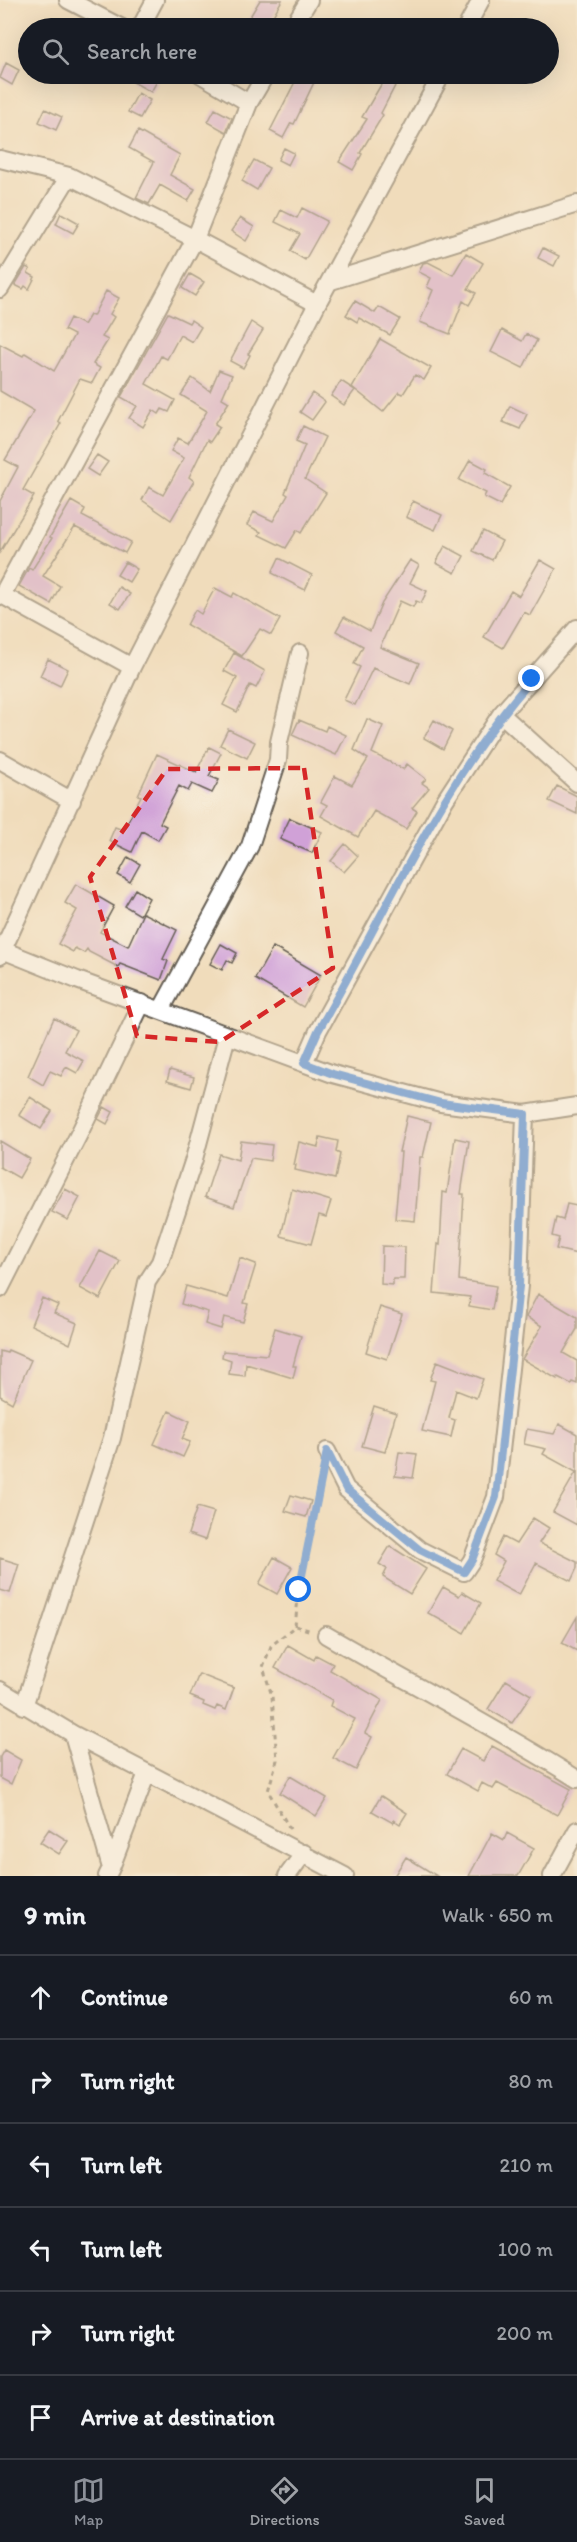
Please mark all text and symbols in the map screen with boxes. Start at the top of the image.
search box [18,18,559,84]
icon: search [39,35,72,68]
text: Search here [87,38,197,65]
route end [518,665,544,691]
route start [285,1576,311,1602]
text: 9 min [24,1899,86,1931]
text: Walk · 650 m [442,1903,553,1927]
icon: ahead [24,1981,57,2014]
text: Continue [81,1984,168,2011]
text: 60 m [509,1985,553,2009]
icon: right [24,2065,57,2098]
text: Turn right [81,2068,175,2095]
text: 80 m [508,2069,553,2093]
icon: left [24,2149,57,2182]
text: Turn left [81,2152,162,2179]
text: 210 m [500,2153,553,2177]
icon: left [24,2233,57,2266]
text: Turn left [81,2236,162,2263]
text: 100 m [498,2237,553,2261]
icon: right [24,2317,57,2350]
text: Turn right [81,2320,175,2347]
text: 200 m [497,2321,553,2345]
icon: arrive [24,2401,57,2434]
text: Arrive at destination [81,2404,275,2431]
tab: Map [72,2474,105,2529]
tab: Directions [249,2474,320,2529]
tab: Saved [464,2474,505,2529]

